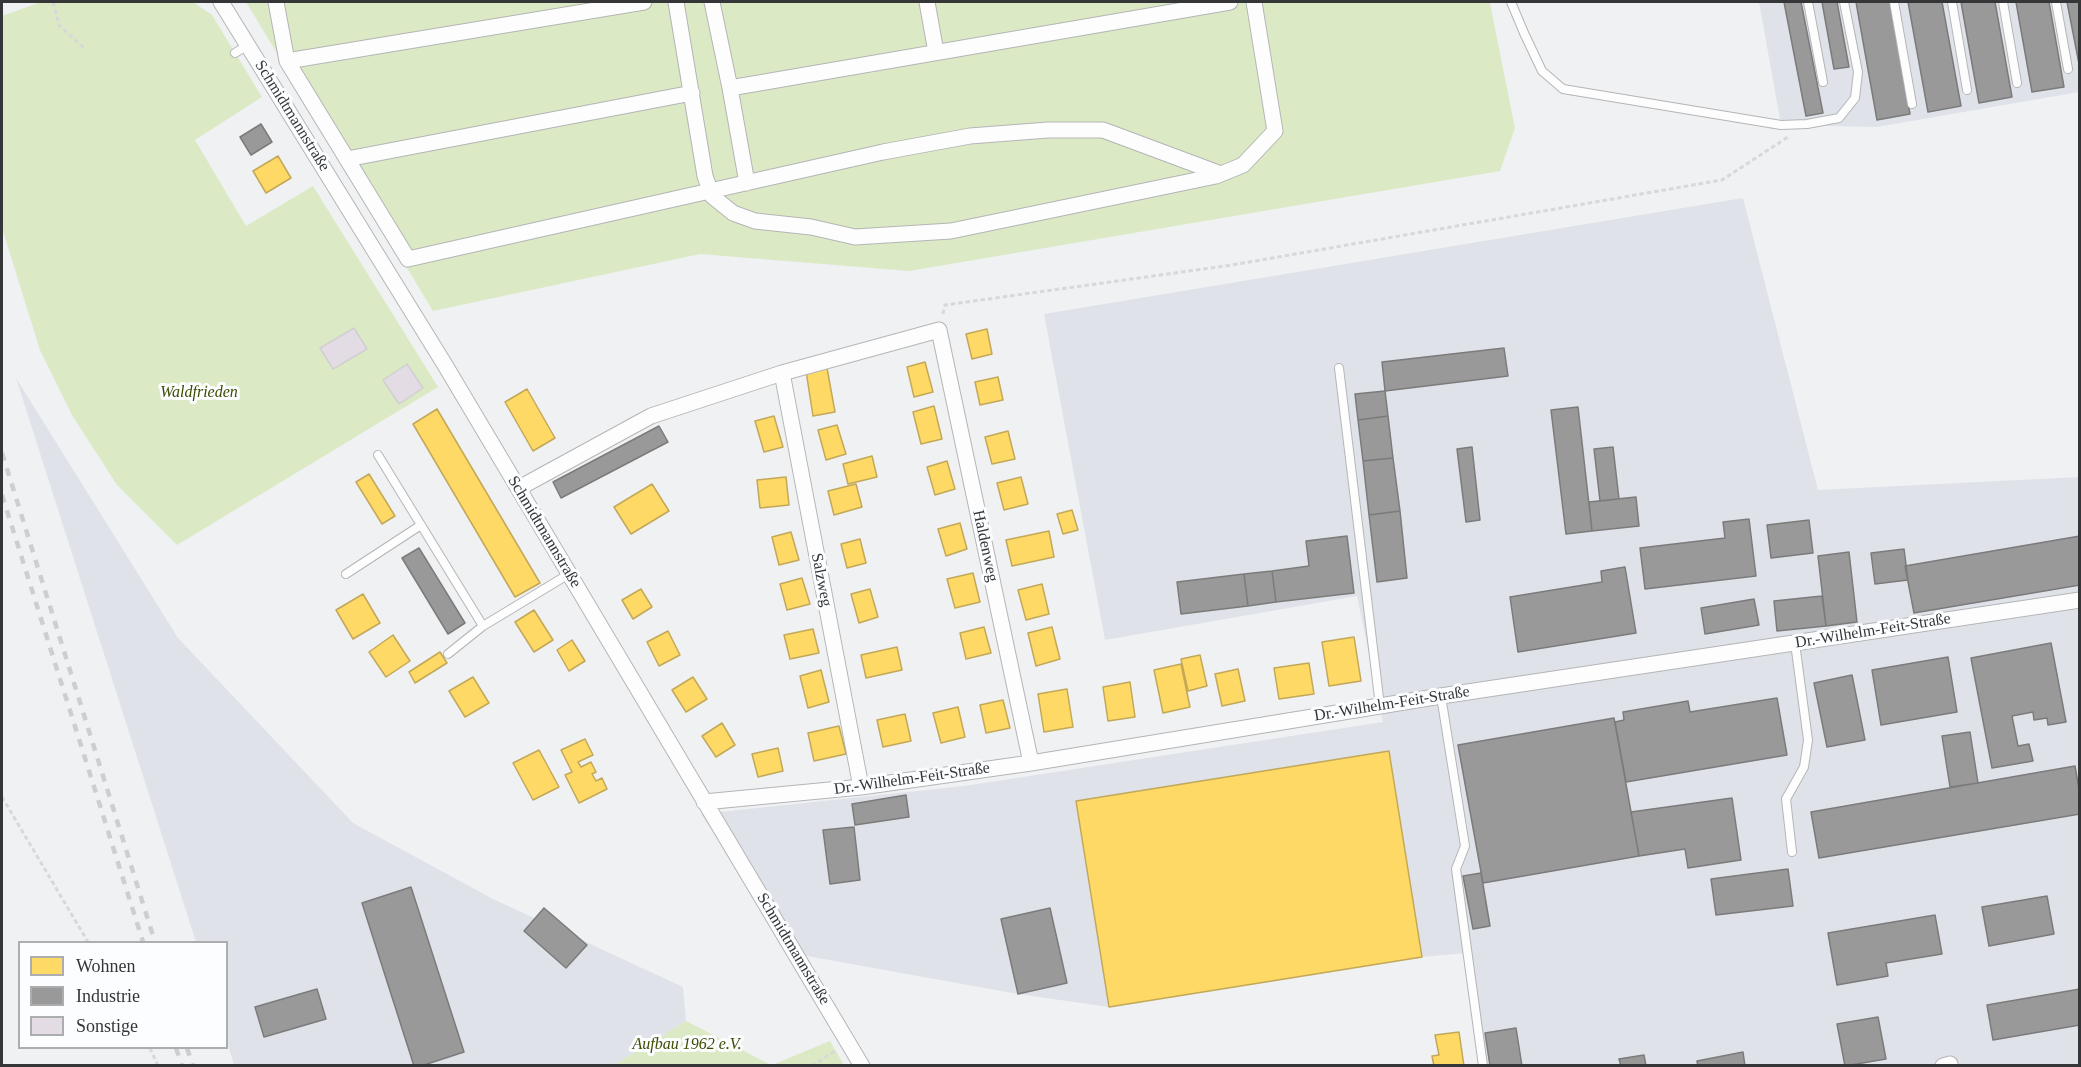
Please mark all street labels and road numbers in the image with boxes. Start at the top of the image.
street label: Schmidtmannstraße [250,57,334,175]
street label: Schmidtmannstraße [503,473,585,591]
street label: Haldenweg [968,508,1002,584]
street label: Salzweg [806,552,836,608]
street label: Dr.-Wilhelm-Feit-Straße [1794,609,1952,653]
street label: Dr.-Wilhelm-Feit-Straße [1313,682,1471,726]
street label: Dr.-Wilhelm-Feit-Straße [833,759,991,799]
street label: Schmidtmannstraße [752,890,834,1008]

